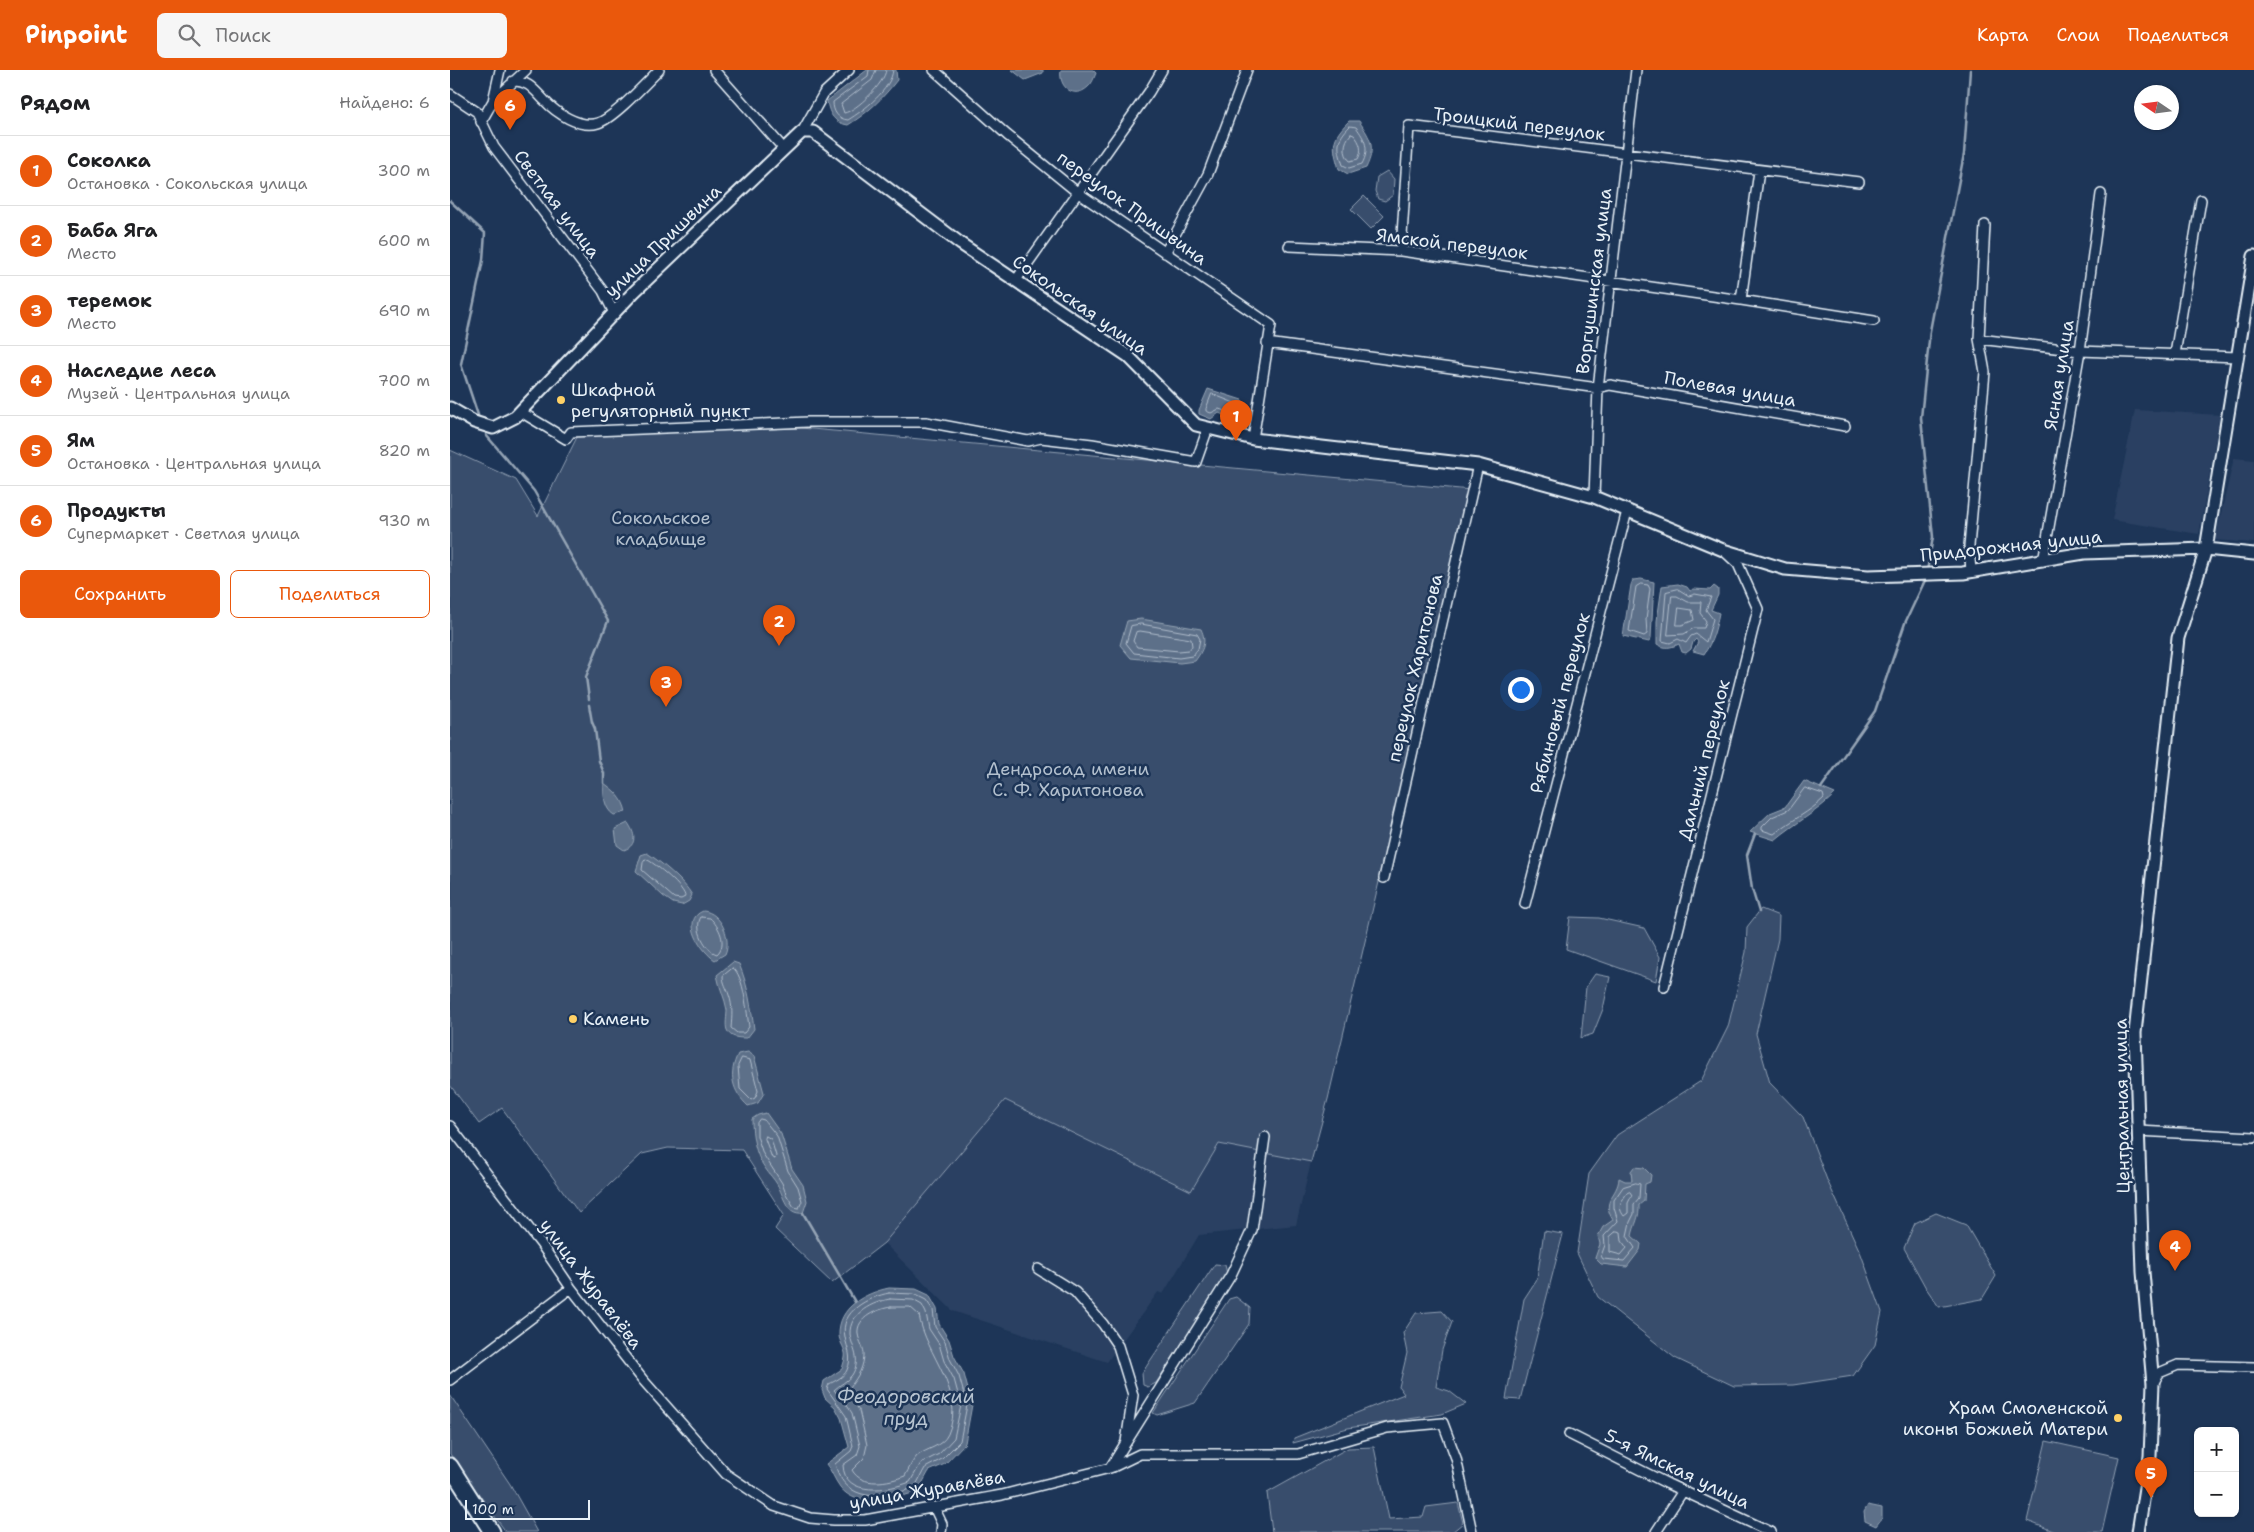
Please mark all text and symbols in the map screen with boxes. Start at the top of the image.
search box [157,13,507,58]
text: Pinpoint [25,19,127,51]
icon: search [175,21,203,49]
text: Поиск [215,23,271,48]
text: Карта [1977,23,2028,47]
text: Слои [2056,23,2100,47]
text: Поделиться [2128,23,2229,47]
north arrow [2134,85,2179,130]
text: Рядом [20,89,90,117]
pin: 6 [494,89,526,130]
text: Найдено: 6 [339,92,430,113]
street label: Троицкий переулок [1432,102,1607,147]
street label: Светлая улица [508,145,606,263]
street label: переулок Пришвина [1052,145,1212,271]
text: Соколка [67,148,151,173]
text: 1 [32,160,40,181]
text: 300 m [378,160,430,181]
text: Остановка · Сокольская улица [67,173,308,194]
street label: улица Пришвина [600,179,726,303]
street label: Воргушинская улица [1571,187,1617,375]
text: Баба Яга [67,218,158,243]
street label: Ямской переулок [1375,223,1530,265]
text: 2 [30,230,42,251]
text: 600 m [378,230,430,251]
text: Место [67,243,117,264]
street label: Сокольская улица [1008,249,1152,361]
text: теремок [67,288,152,313]
text: 3 [30,300,42,321]
text: 690 m [379,300,430,321]
text: Место [67,313,117,334]
street label: Ясная улица [2038,318,2080,432]
text: Наследие леса [67,358,216,383]
street label: Полевая улица [1662,366,1798,412]
text: 4 [30,370,42,391]
text: 700 m [378,370,430,391]
place label: Шкафной регуляторный пункт [571,378,751,423]
text: Музей · Центральная улица [67,383,290,404]
marker: Шкафной регуляторный пункт [555,394,567,406]
pin: 1 [1220,400,1252,441]
text: Ям [67,428,95,453]
text: 5 [31,440,41,461]
text: 820 m [379,440,430,461]
text: Остановка · Центральная улица [67,453,321,474]
text: Продукты [67,498,166,523]
park label: Сокольское кладбище [611,506,711,551]
text: 6 [30,510,42,531]
text: 930 m [378,510,430,531]
text: Супермаркет · Светлая улица [67,523,300,544]
street label: Придорожная улица [1919,525,2103,567]
button: Сохранить [20,570,220,618]
button: Поделиться [230,570,430,618]
street label: переулок Харитонова [1382,572,1448,764]
pin: 2 [763,605,795,646]
street label: Рябиновый переулок [1524,610,1596,796]
pin: 3 [650,666,682,707]
your location [1508,677,1534,703]
street label: Дальний переулок [1672,677,1736,843]
park label: Дендросад имени С. Ф. Харитонова [987,757,1149,802]
place label: Камень [583,1007,649,1031]
marker: Камень [567,1013,579,1025]
street label: Центральная улица [2108,1018,2136,1194]
street label: улица Журавлёва [534,1214,648,1354]
pin: 4 [2159,1230,2191,1271]
water label: Феодоровский пруд [837,1384,975,1431]
place label: Храм Смоленской иконы Божией Матери [1903,1396,2108,1441]
marker: Храм Смоленской иконы Божией Матери [2112,1412,2124,1424]
street label: 5-я Ямская улица [1600,1423,1754,1515]
map controls [2194,1427,2239,1517]
button: + [2194,1427,2239,1472]
pin: 5 [2135,1457,2167,1498]
street label: улица Журавлёва [847,1465,1007,1515]
button: − [2194,1472,2239,1517]
scale bar [465,1497,590,1520]
text: 100 m [472,1500,514,1518]

